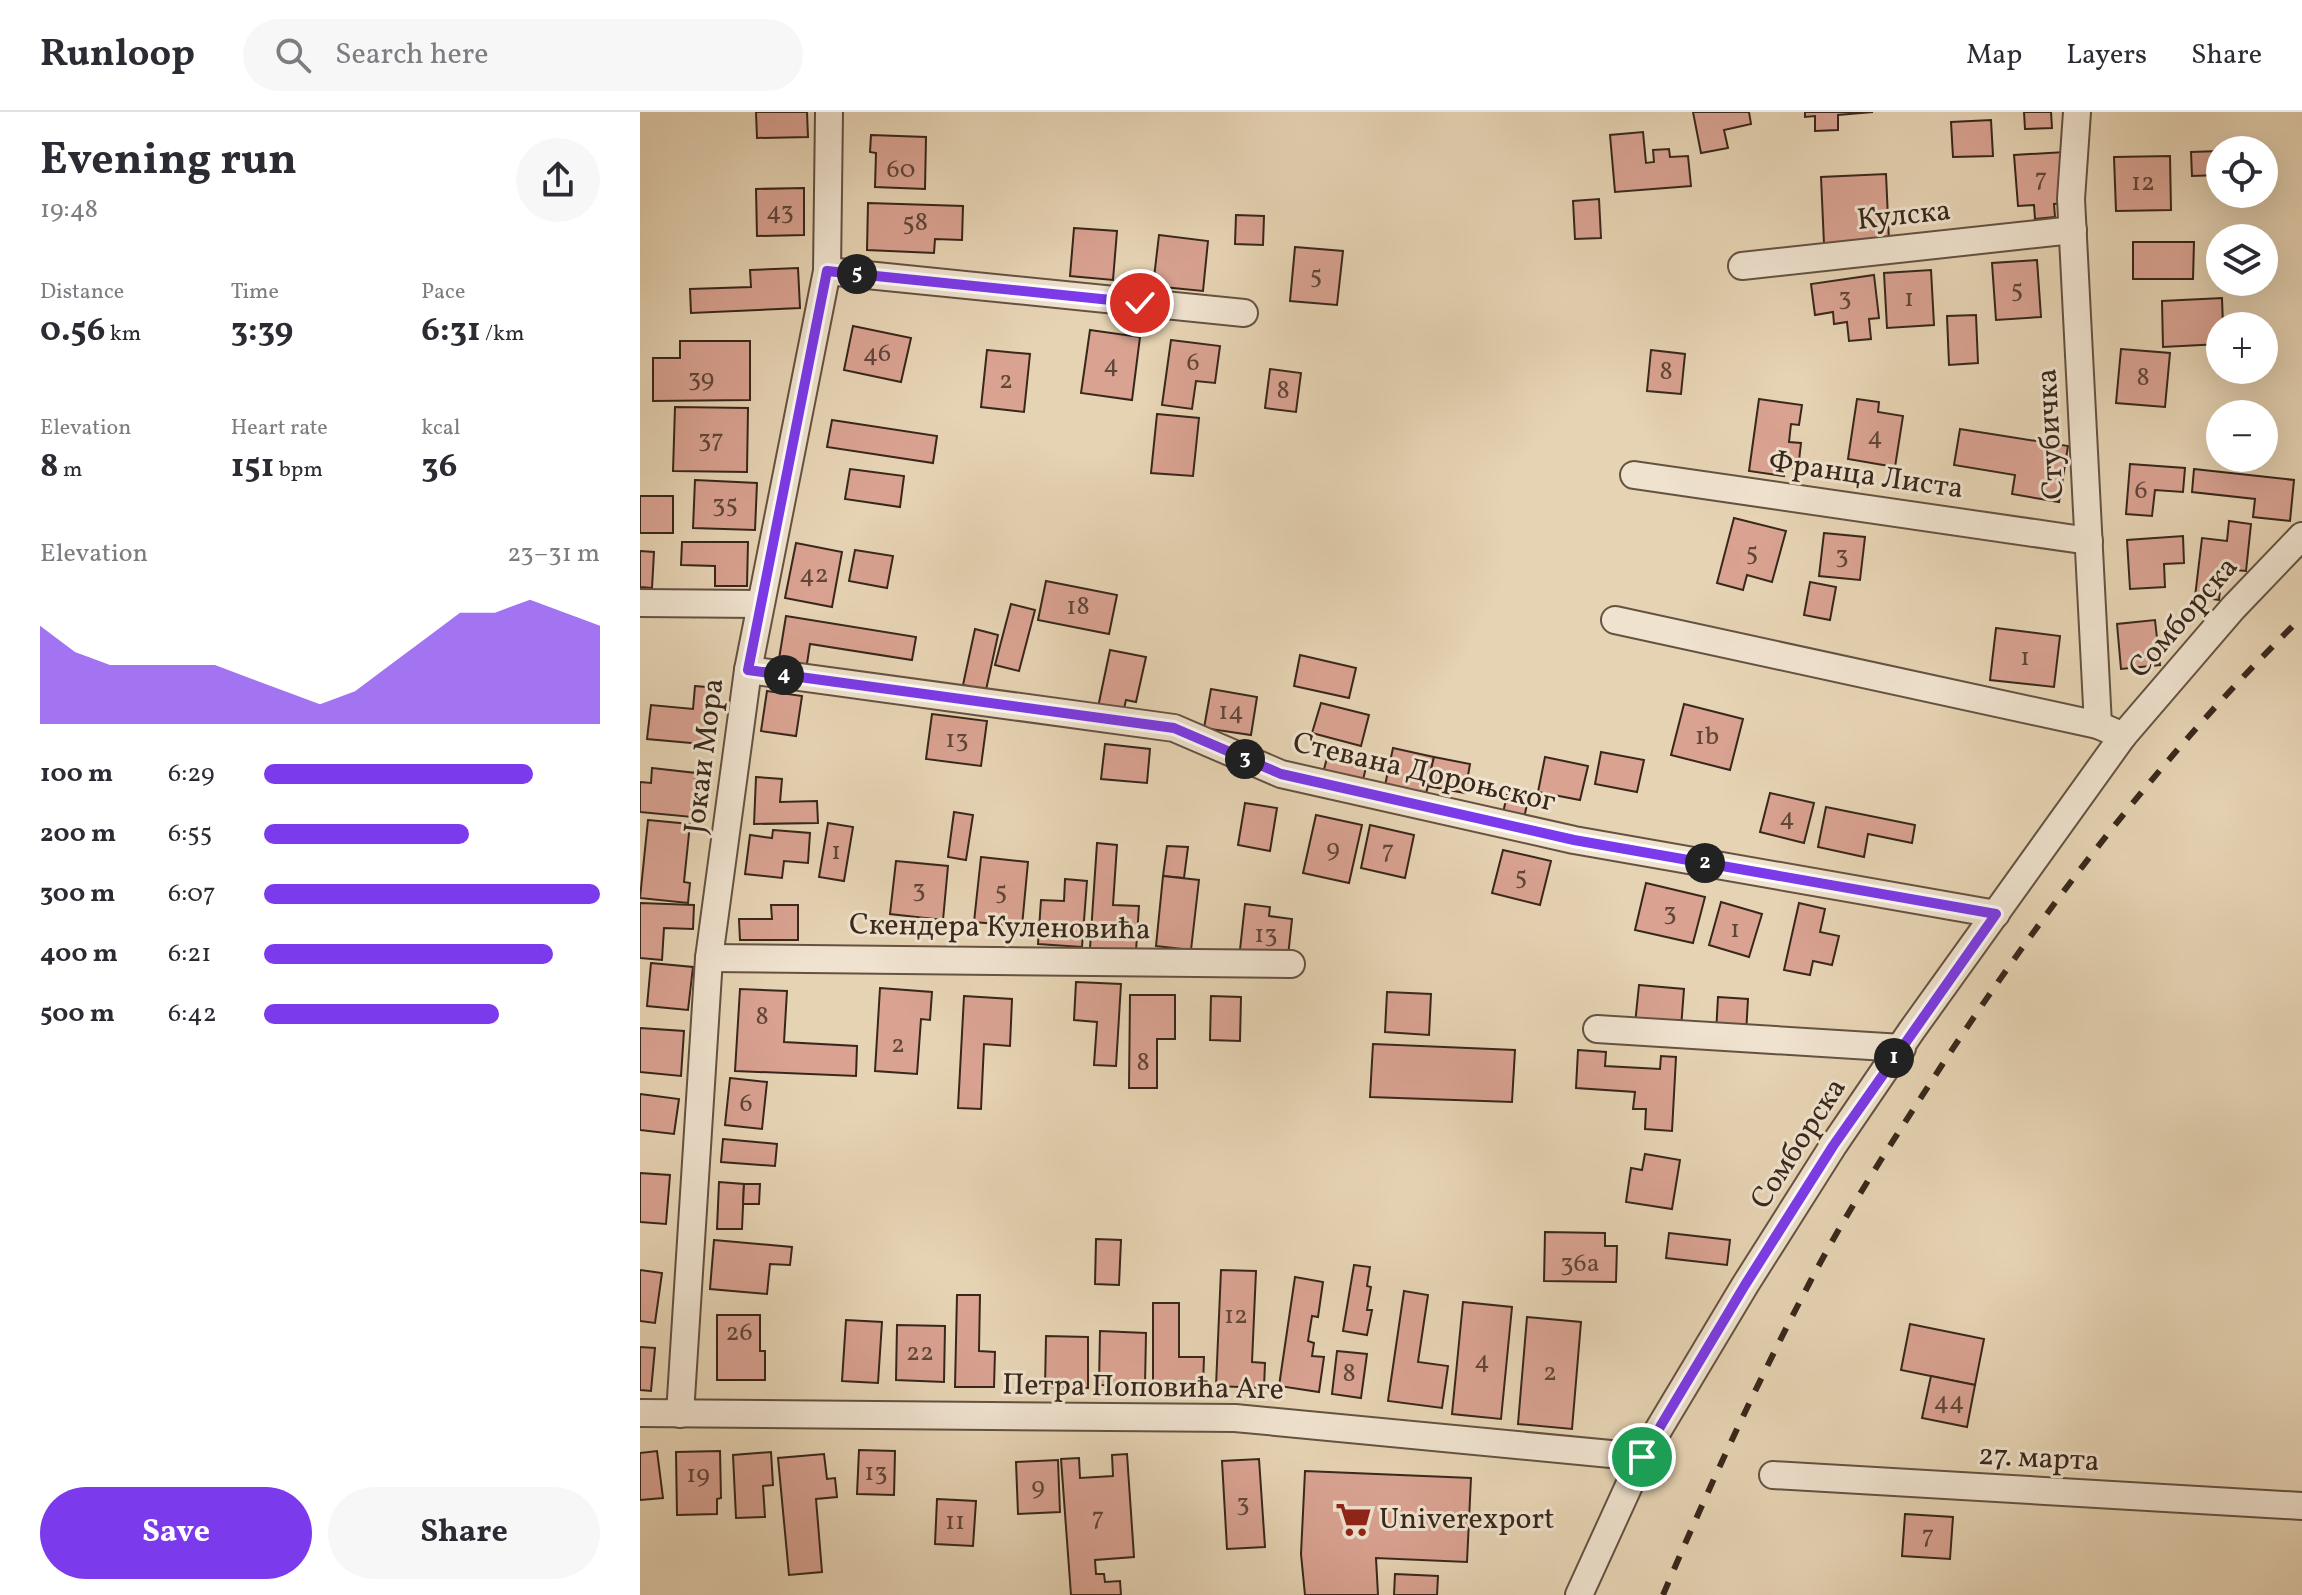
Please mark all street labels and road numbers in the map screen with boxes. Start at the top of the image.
street label: Кулска [1855,190,1953,242]
street label: Стубичка [2027,367,2075,501]
street label: Франца Листа [1766,442,1966,510]
street label: Сомборска [2119,548,2249,688]
street label: Јокаи Мора [675,676,735,836]
street label: Стевана Дороњског [1289,722,1559,824]
street label: Скендера Куленовића [849,904,1151,952]
street label: Сомборска [1741,1070,1857,1218]
street label: Петра Поповића Аге [1002,1365,1284,1411]
street label: 27. марта [1977,1435,2101,1483]

